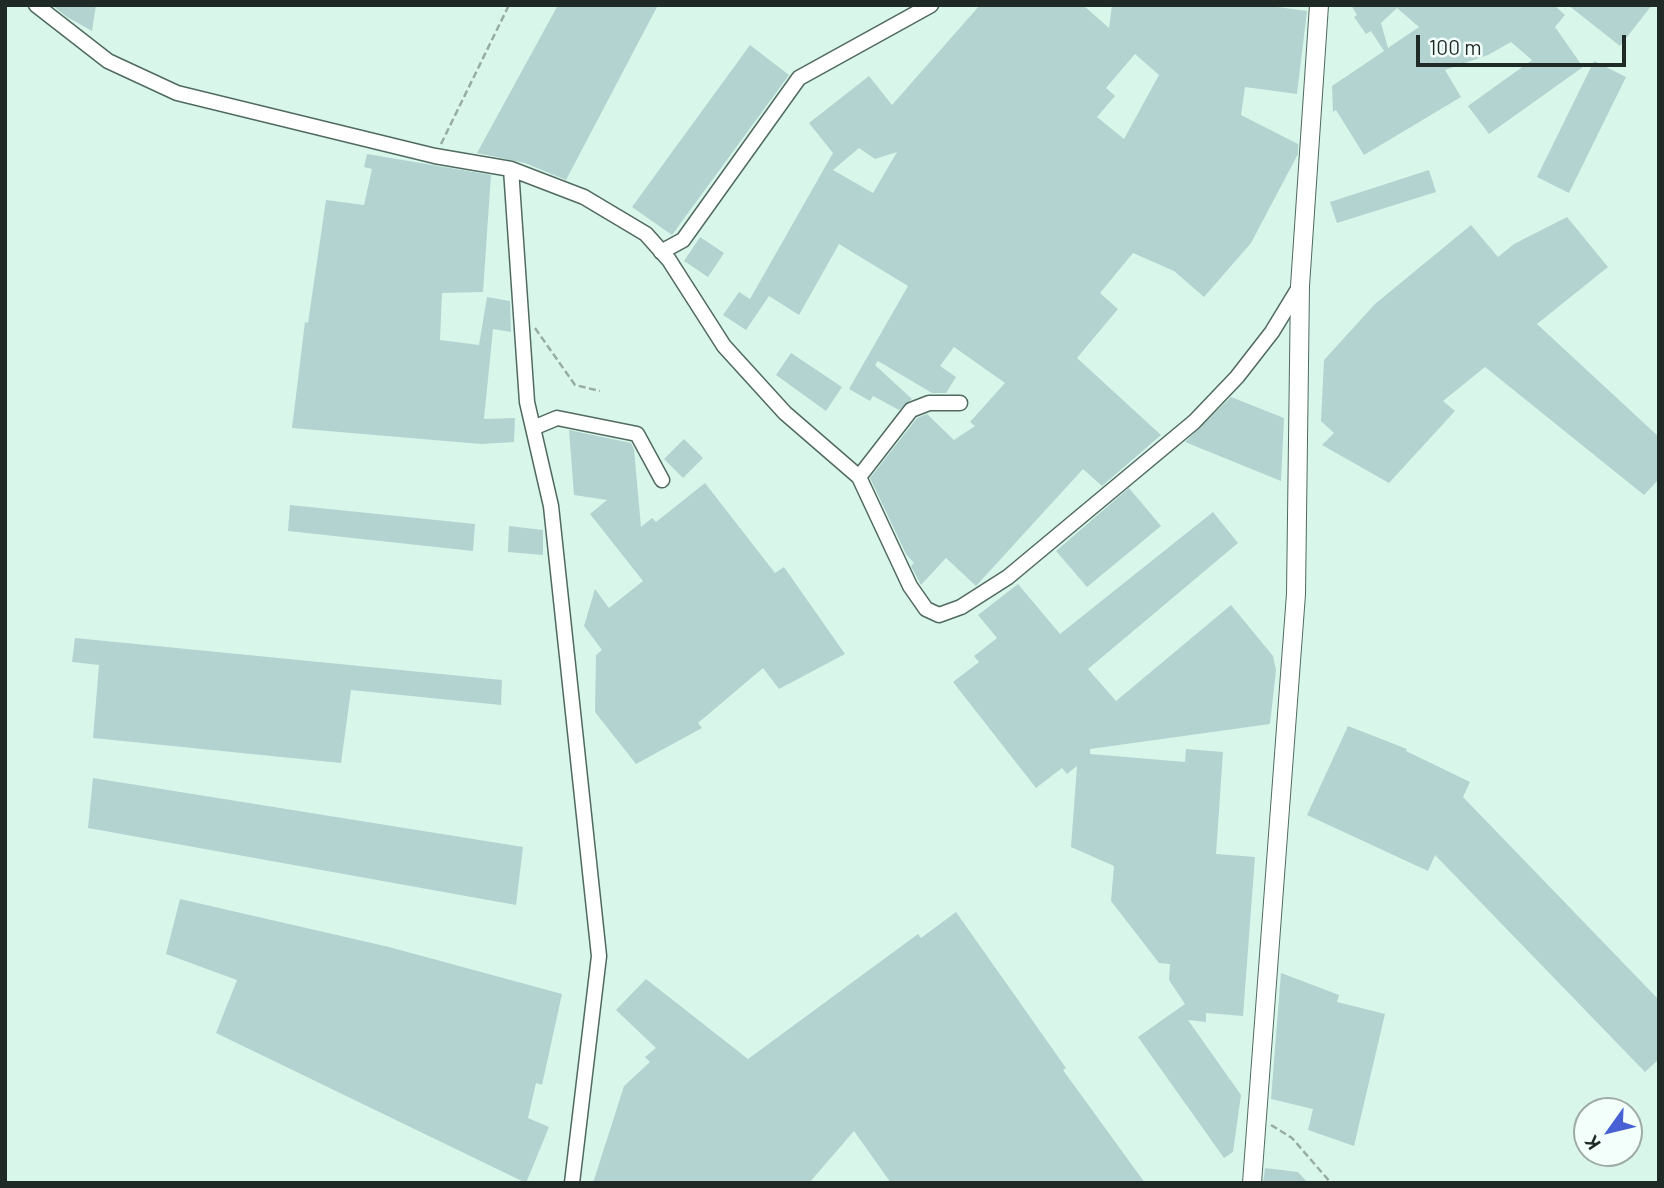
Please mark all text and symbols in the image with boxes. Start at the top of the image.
scale bar [1419,21,1629,65]
text: 100 m [1429,34,1482,59]
north arrow [1573,1097,1643,1167]
text: K [1579,1132,1605,1154]

